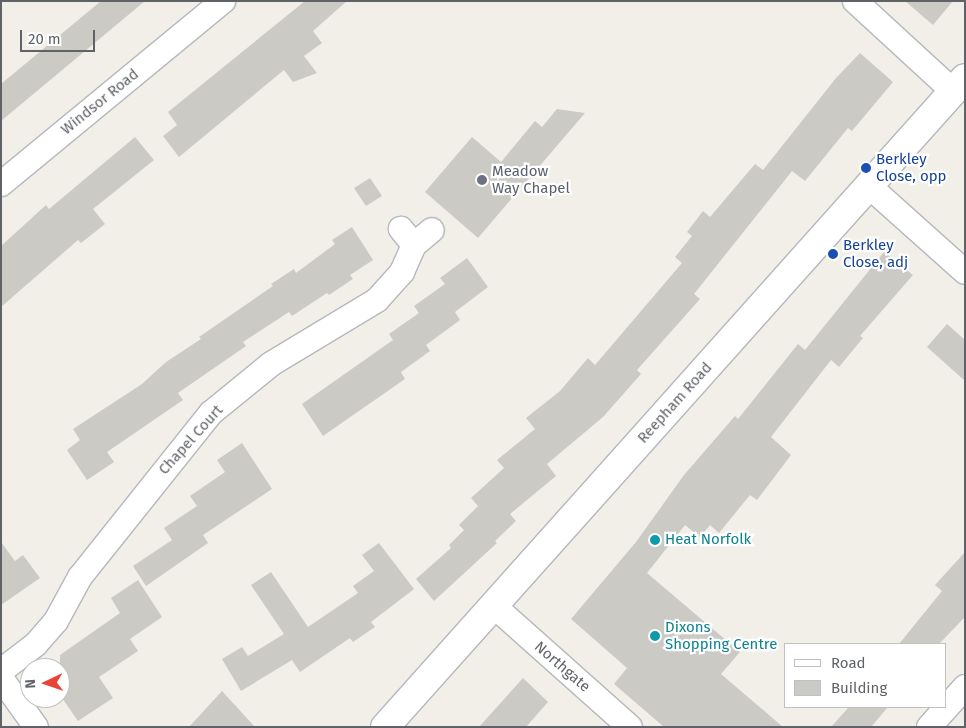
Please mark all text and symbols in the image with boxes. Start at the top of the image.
scale bar [22,20,98,52]
text: 20 m [28,30,61,48]
street label: Windsor Road [58,65,142,139]
place label: Berkley Close, opp [876,150,947,185]
place label: Meadow Way Chapel [492,162,570,197]
marker: Berkley Close, opp [860,162,872,174]
marker: Meadow Way Chapel [476,174,488,186]
place label: Berkley Close, adj [843,236,908,271]
marker: Berkley Close, adj [827,248,839,260]
street label: Reepham Road [634,359,716,447]
street label: Chapel Court [155,401,227,479]
place label: Heat Norfolk [665,531,751,549]
marker: Heat Norfolk [649,534,661,546]
place label: Dixons Shopping Centre [665,618,777,653]
marker: Dixons Shopping Centre [649,630,661,642]
street label: Northgate [530,638,594,696]
legend [784,643,946,708]
text: Road [831,654,866,672]
north arrow [20,658,70,708]
text: N [22,679,39,689]
text: Building [831,679,887,697]

